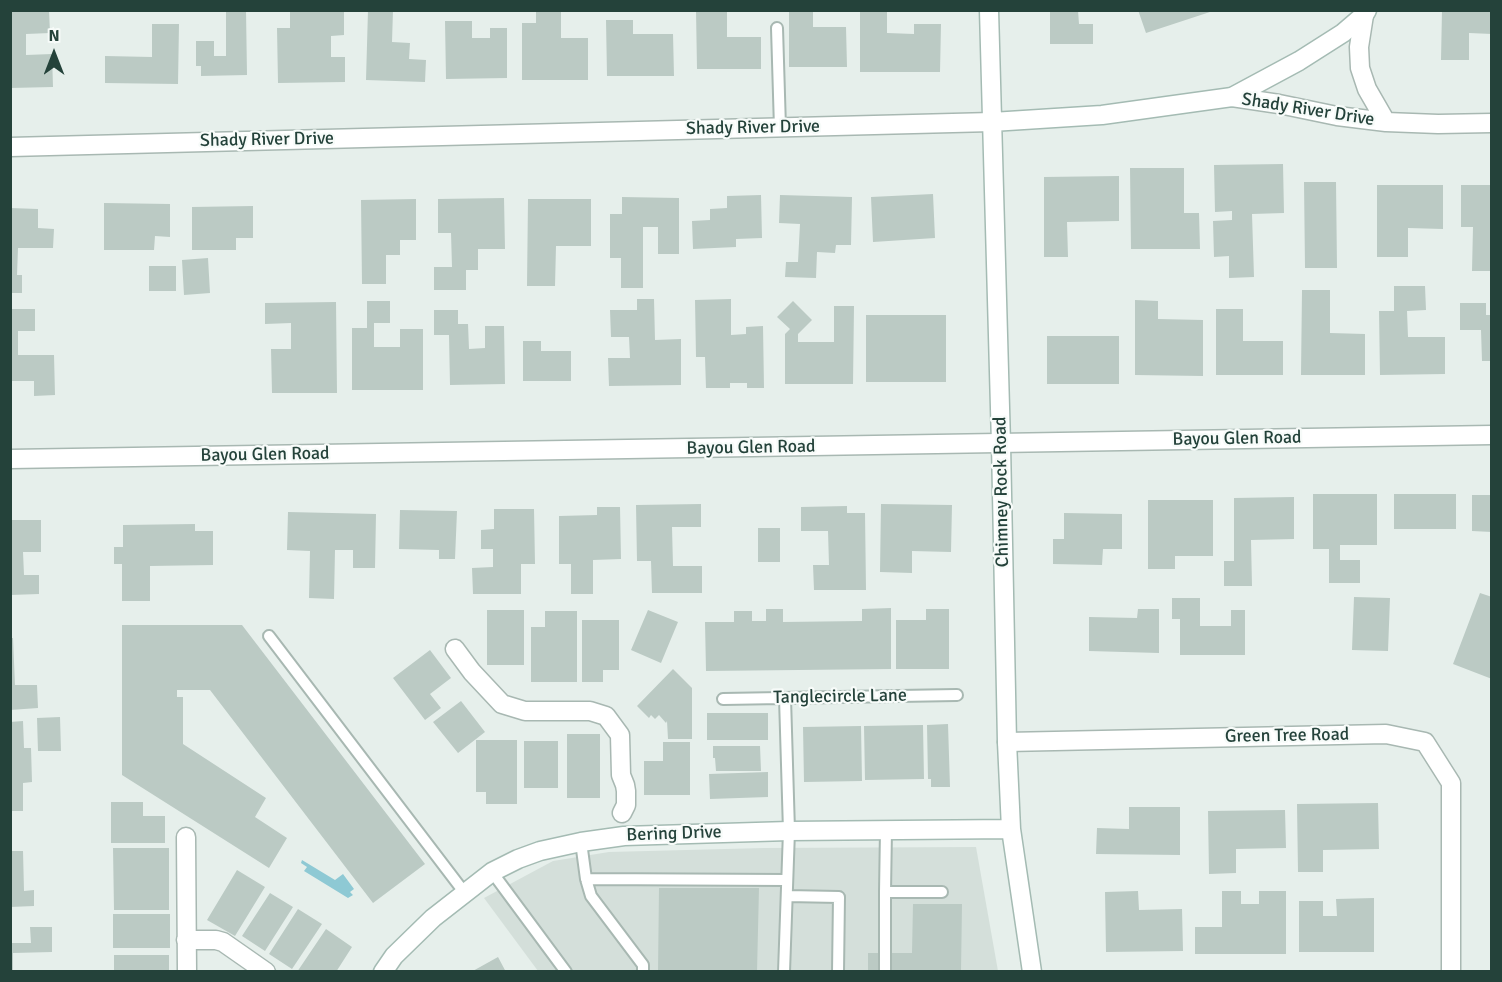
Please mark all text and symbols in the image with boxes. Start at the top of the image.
north arrow [24,24,84,84]
text: N [48,26,60,46]
street label: Shady River Drive [1240,89,1376,131]
street label: Shady River Drive [686,116,820,140]
street label: Shady River Drive [200,128,334,152]
street label: Chimney Rock Road [990,416,1014,568]
street label: Bayou Glen Road [1172,427,1302,451]
street label: Bayou Glen Road [686,436,816,460]
street label: Bayou Glen Road [200,443,330,467]
street label: Tanglecircle Lane [773,685,907,709]
street label: Green Tree Road [1225,724,1349,748]
street label: Bering Drive [626,822,722,846]

